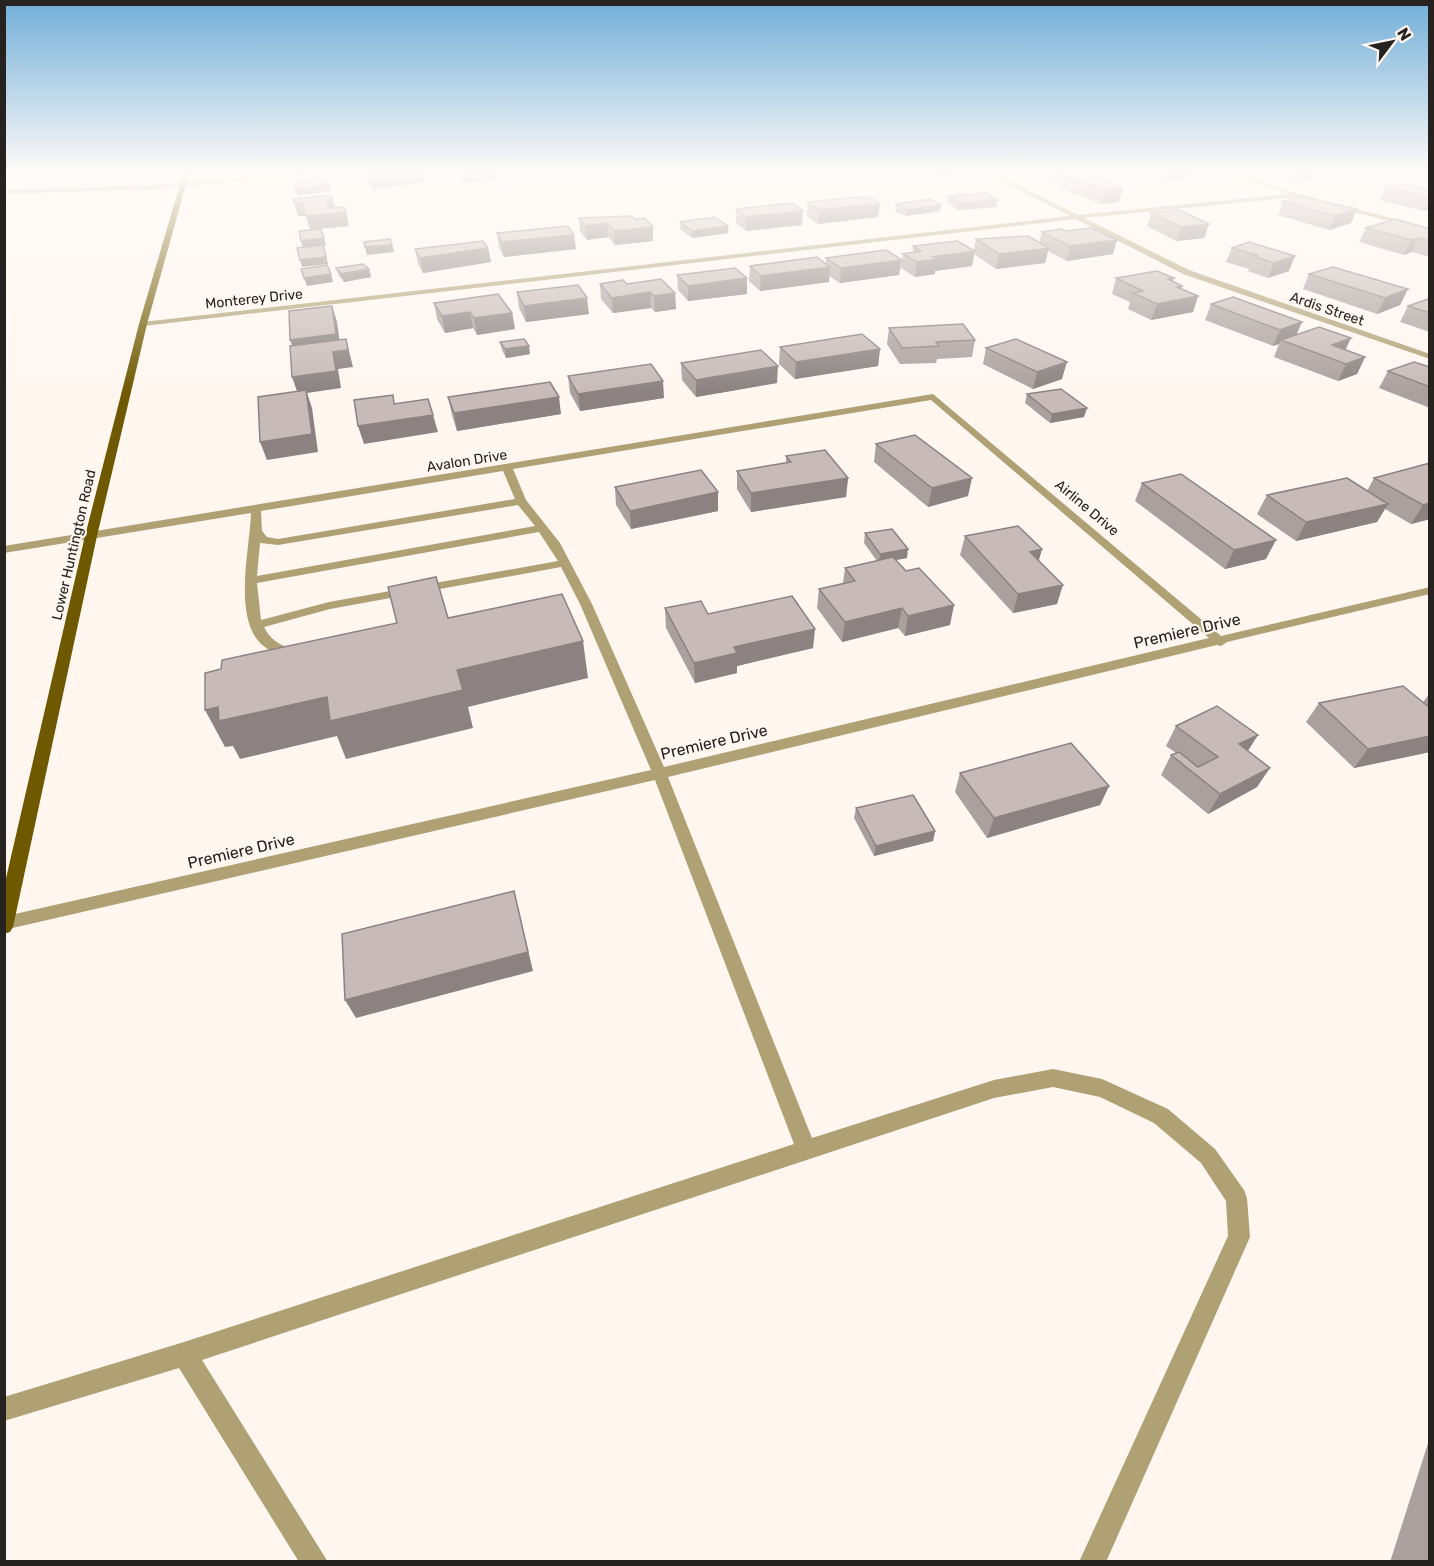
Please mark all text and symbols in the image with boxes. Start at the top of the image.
north arrow [1362,12,1422,72]
text: N [1393,24,1415,44]
street label: Monterey Drive [204,285,304,313]
street label: Ardis Street [1288,288,1367,330]
street label: Avalon Drive [426,446,509,476]
street label: Lower Huntington Road [48,468,100,622]
street label: Airline Drive [1052,476,1123,540]
street label: Premiere Drive [1132,609,1243,653]
street label: Premiere Drive [659,720,770,764]
street label: Premiere Drive [186,829,297,873]

